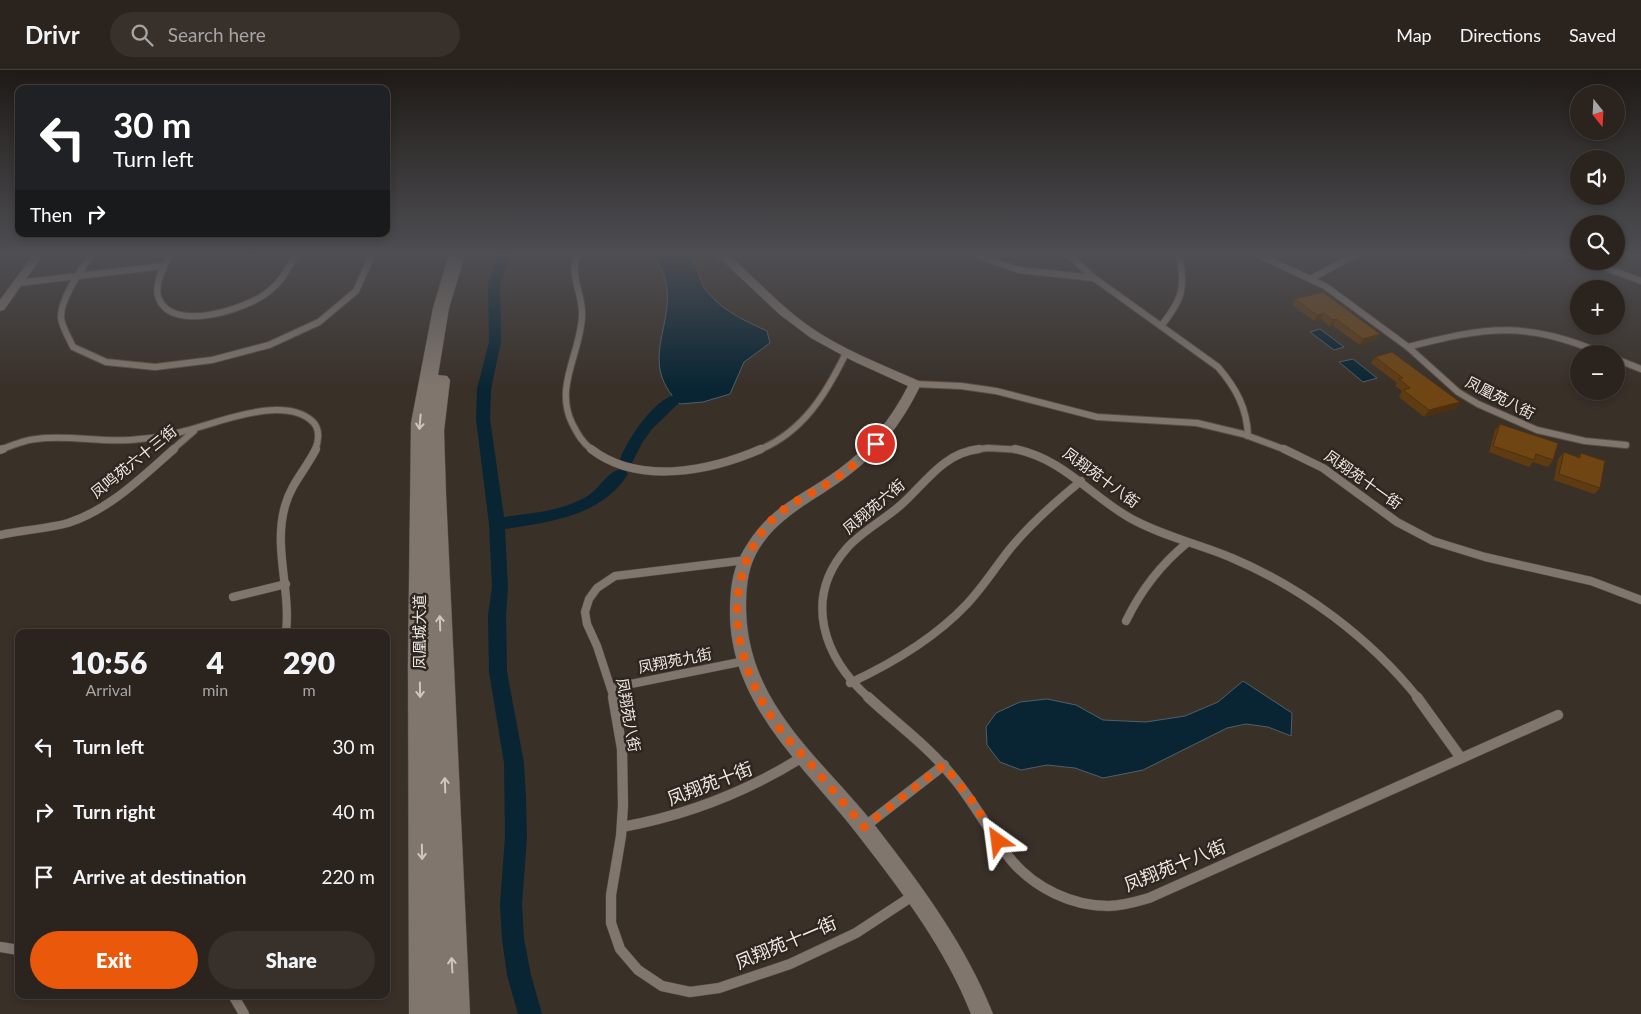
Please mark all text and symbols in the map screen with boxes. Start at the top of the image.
search box [110,12,460,57]
text: Drivr [25,20,80,49]
icon: search [128,21,156,49]
text: Search here [168,23,266,46]
text: Map [1396,24,1432,46]
text: Directions [1460,24,1541,46]
text: Saved [1569,24,1616,46]
north arrow [1570,85,1625,140]
map controls [1570,85,1625,400]
text: 30 m [113,103,191,145]
icon: left [30,105,95,170]
text: Turn left [113,145,194,172]
button: sound [1570,150,1625,205]
icon: right [82,200,110,228]
text: Then [30,203,72,226]
button: search [1570,215,1625,270]
button: + [1570,280,1625,335]
button: − [1570,345,1625,400]
street label: 凤凰苑八街 [1463,372,1538,422]
one-way arrow [415,414,425,430]
street label: 凤鸣苑六十三街 [87,421,180,501]
pin [855,423,897,465]
icon: arrive [862,430,890,458]
street label: 凤翔苑十八街 [1060,443,1143,511]
street label: 凤翔苑十一街 [1322,446,1406,512]
street label: 凤翔苑六街 [839,475,908,537]
street label: 凤凰城大道 [410,594,428,670]
one-way arrow [435,615,444,631]
text: 10:56 [70,644,147,680]
text: 4 [206,644,224,680]
text: 290 [283,644,335,680]
street label: 凤翔苑九街 [636,644,713,676]
street label: 凤翔苑八街 [614,676,644,753]
text: Arrival [86,680,132,699]
text: min [202,680,228,699]
text: m [302,680,316,699]
one-way arrow [415,681,425,697]
icon: left [30,733,58,761]
text: Turn left [73,735,144,758]
text: 30 m [332,735,375,758]
street label: 凤翔苑十街 [664,757,756,809]
one-way arrow [441,778,450,794]
icon: right [30,798,58,826]
text: Turn right [73,800,155,823]
text: 40 m [332,800,375,823]
position arrow [971,814,1023,866]
street label: 凤翔苑十八街 [1120,835,1229,896]
one-way arrow [417,844,427,860]
icon: arrive [30,863,58,891]
text: Arrive at destination [73,865,246,888]
text: 220 m [321,865,375,888]
street label: 凤翔苑十一街 [732,911,840,973]
button: Exit [30,931,198,989]
button: Share [208,931,375,989]
one-way arrow [447,958,456,974]

